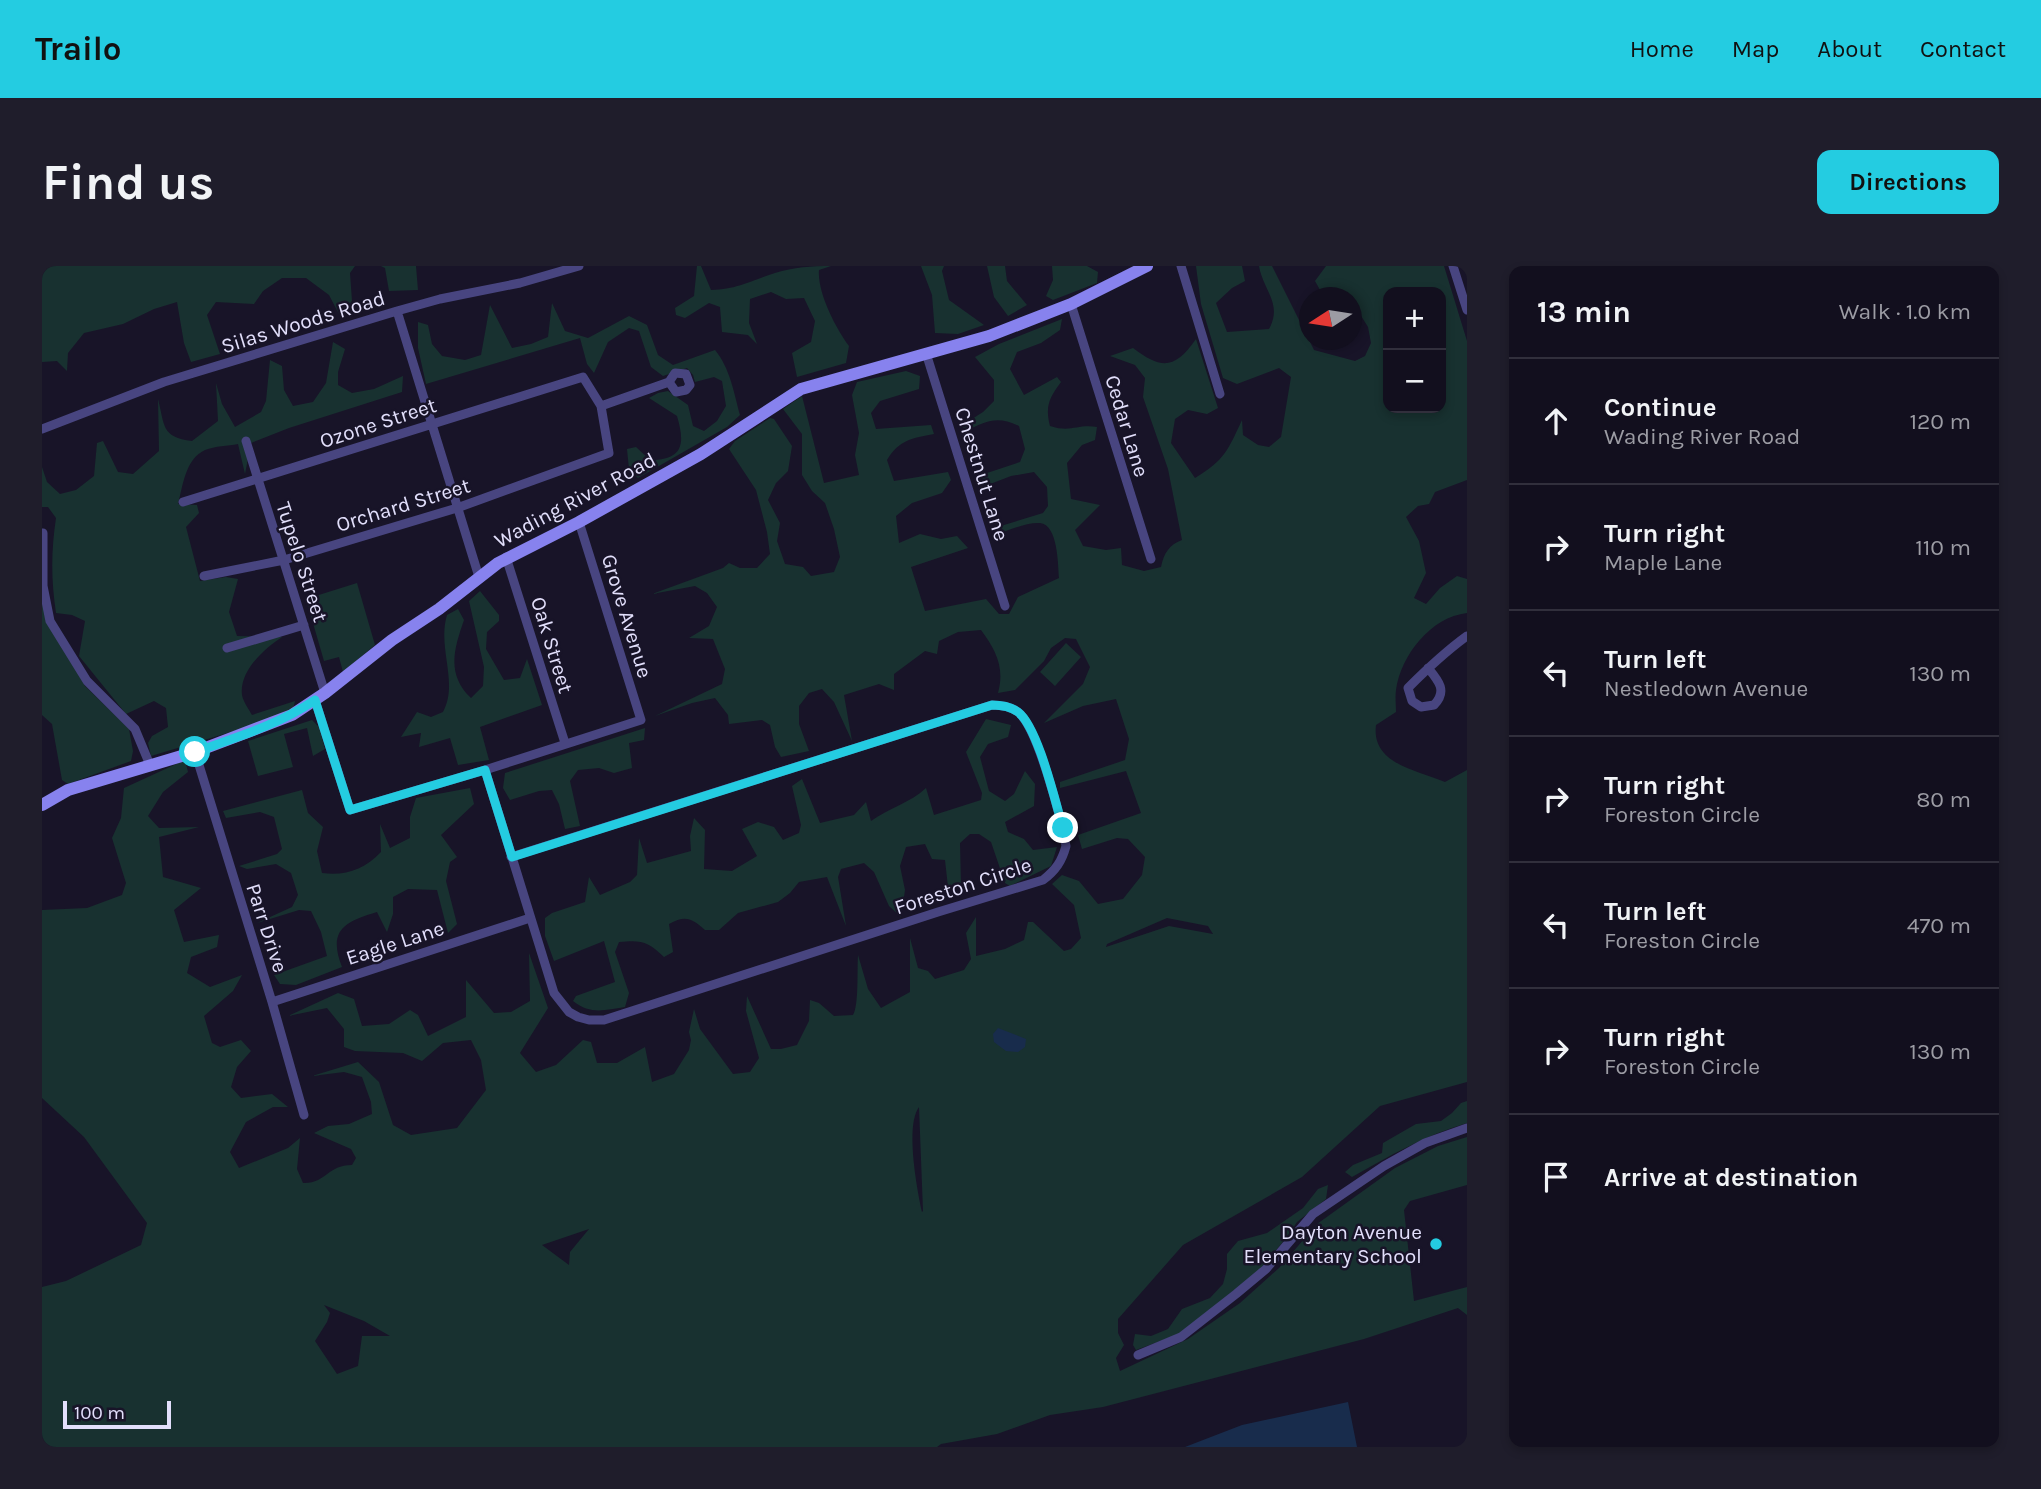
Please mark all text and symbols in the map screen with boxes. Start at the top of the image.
text: Trailo [35,30,122,68]
text: Home [1630,35,1694,63]
text: Map [1732,35,1779,63]
text: About [1817,35,1882,63]
text: Contact [1920,35,2006,63]
button: Directions [1817,150,1999,214]
text: Find us [42,154,214,211]
street label: Silas Woods Road [218,286,388,358]
north arrow [1299,287,1362,350]
map controls [1383,287,1446,413]
button: + [1383,287,1446,350]
text: 13 min [1537,294,1631,330]
text: Walk · 1.0 km [1839,298,1971,325]
button: − [1383,350,1446,413]
street label: Cedar Lane [1100,372,1154,480]
text: Continue [1604,392,1716,423]
street label: Ozone Street [317,393,439,453]
icon: ahead [1537,402,1575,440]
street label: Chestnut Lane [950,404,1014,544]
text: 120 m [1909,408,1971,435]
text: Wading River Road [1604,423,1800,450]
street label: Wading River Road [490,447,660,553]
street label: Orchard Street [333,473,473,537]
street label: Tupelo Street [271,499,333,625]
text: Turn right [1604,518,1725,549]
icon: right [1537,528,1575,566]
text: 110 m [1915,534,1971,561]
text: Maple Lane [1604,549,1722,576]
street label: Grove Avenue [597,551,657,681]
street label: Oak Street [526,594,578,696]
text: Turn left [1604,644,1706,675]
icon: left [1537,654,1575,692]
text: 130 m [1909,660,1971,687]
text: Nestledown Avenue [1604,675,1808,702]
route start [179,736,210,767]
text: Turn right [1604,770,1725,801]
icon: right [1537,780,1575,818]
text: 80 m [1916,786,1971,813]
text: Foreston Circle [1604,801,1760,828]
route end [1047,812,1078,843]
street label: Foreston Circle [891,853,1035,919]
street label: Parr Drive [241,880,293,976]
text: Turn left [1604,896,1706,927]
icon: left [1537,906,1575,944]
text: 470 m [1907,912,1971,939]
street label: Eagle Lane [343,916,447,970]
text: Foreston Circle [1604,927,1760,954]
text: Turn right [1604,1022,1725,1053]
icon: right [1537,1032,1575,1070]
text: 130 m [1909,1038,1971,1065]
text: Foreston Circle [1604,1053,1760,1080]
icon: arrive [1537,1158,1575,1196]
text: Arrive at destination [1604,1162,1858,1193]
place label: Dayton Avenue Elementary School [1244,1220,1422,1268]
marker: Dayton Avenue Elementary School [1428,1236,1444,1252]
scale bar [63,1398,172,1430]
text: 100 m [74,1402,125,1424]

